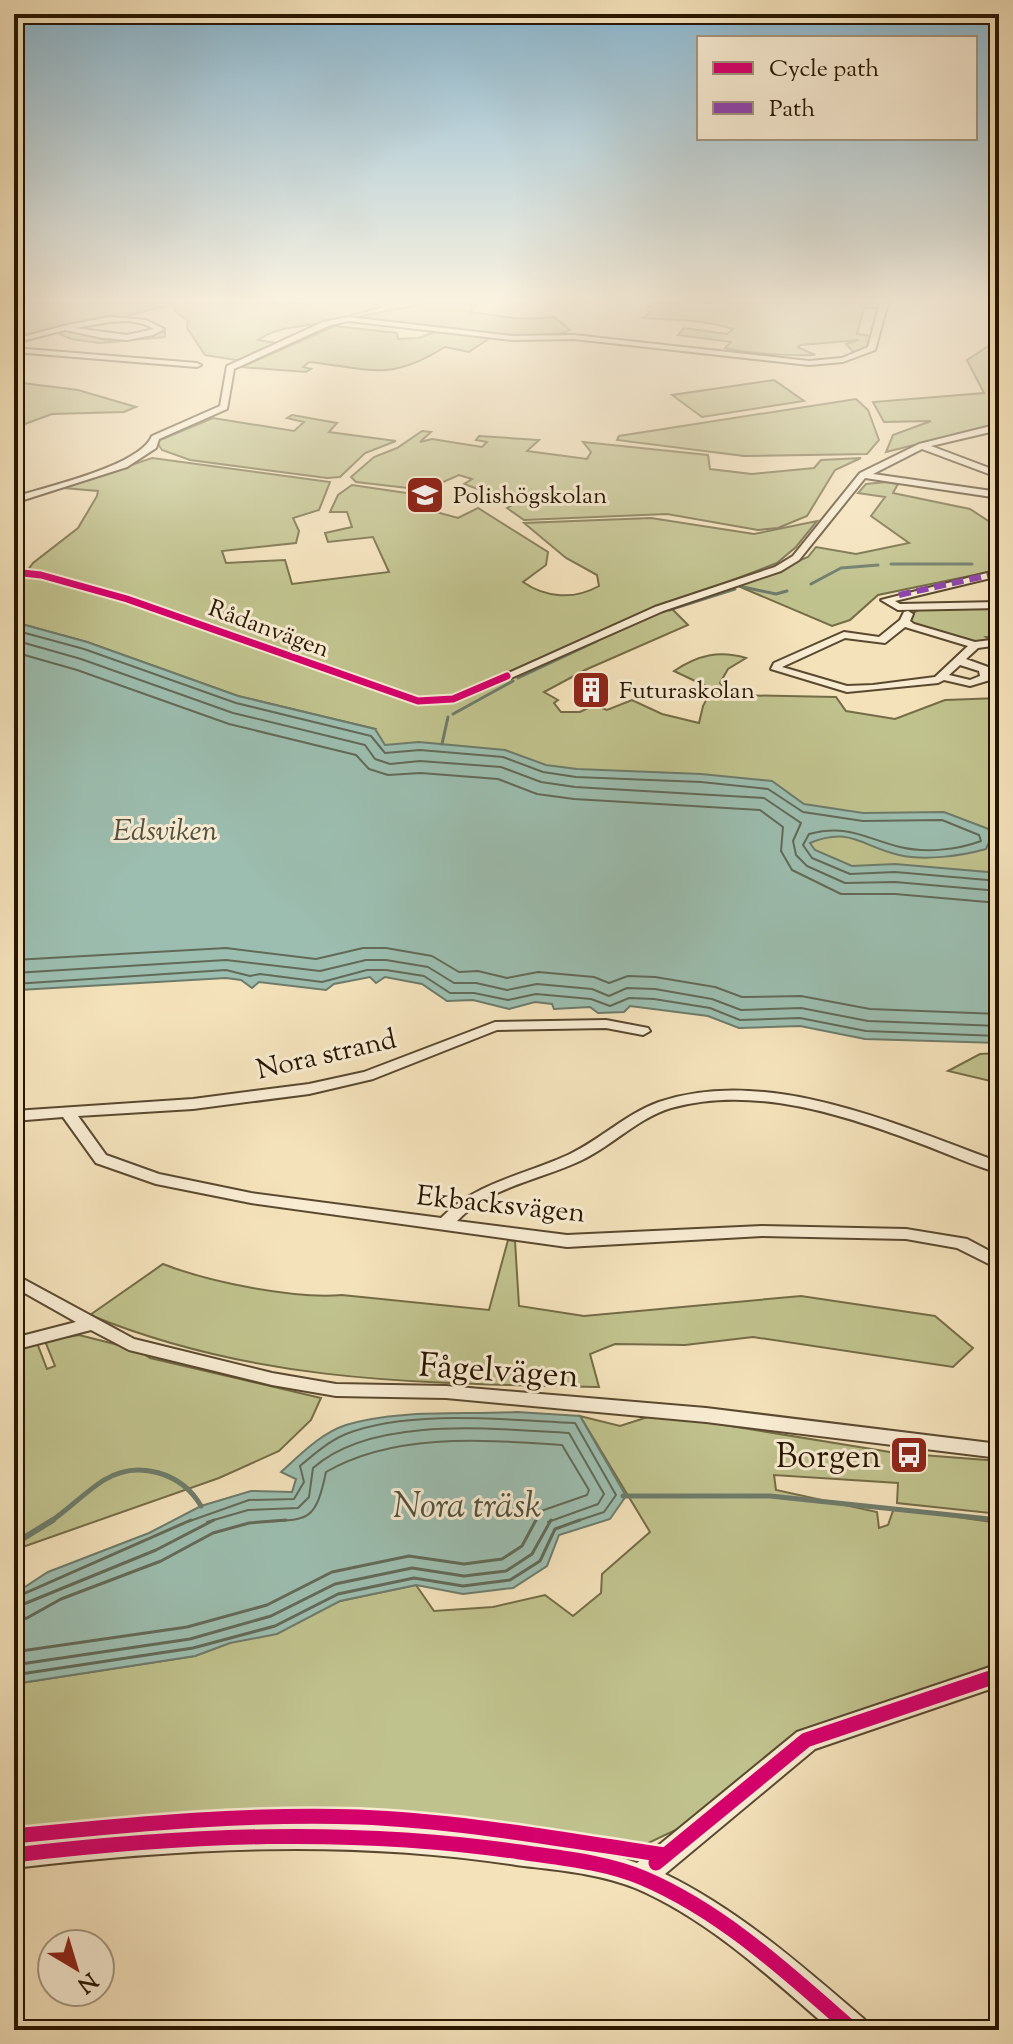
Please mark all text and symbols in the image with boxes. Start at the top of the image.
legend [697,36,977,140]
text: Cycle path [769,53,879,87]
text: Path [769,93,815,127]
school or university icon: Polishögskolan [404,474,446,516]
place label: Polishögskolan [453,480,607,514]
street label: Rådanvägen [203,592,333,667]
building icon: Futuraskolan [570,669,612,711]
place label: Futuraskolan [619,675,755,709]
water label: Edsviken [113,811,218,854]
street label: Nora strand [253,1020,401,1091]
street label: Ekbacksvägen [414,1177,587,1235]
street label: Fågelvägen [417,1342,580,1403]
place label: Borgen [776,1434,881,1483]
bus stop icon: Borgen [888,1434,930,1476]
water label: Nora träsk [393,1482,541,1534]
north arrow [36,1928,116,2008]
text: N [69,1963,103,2000]

